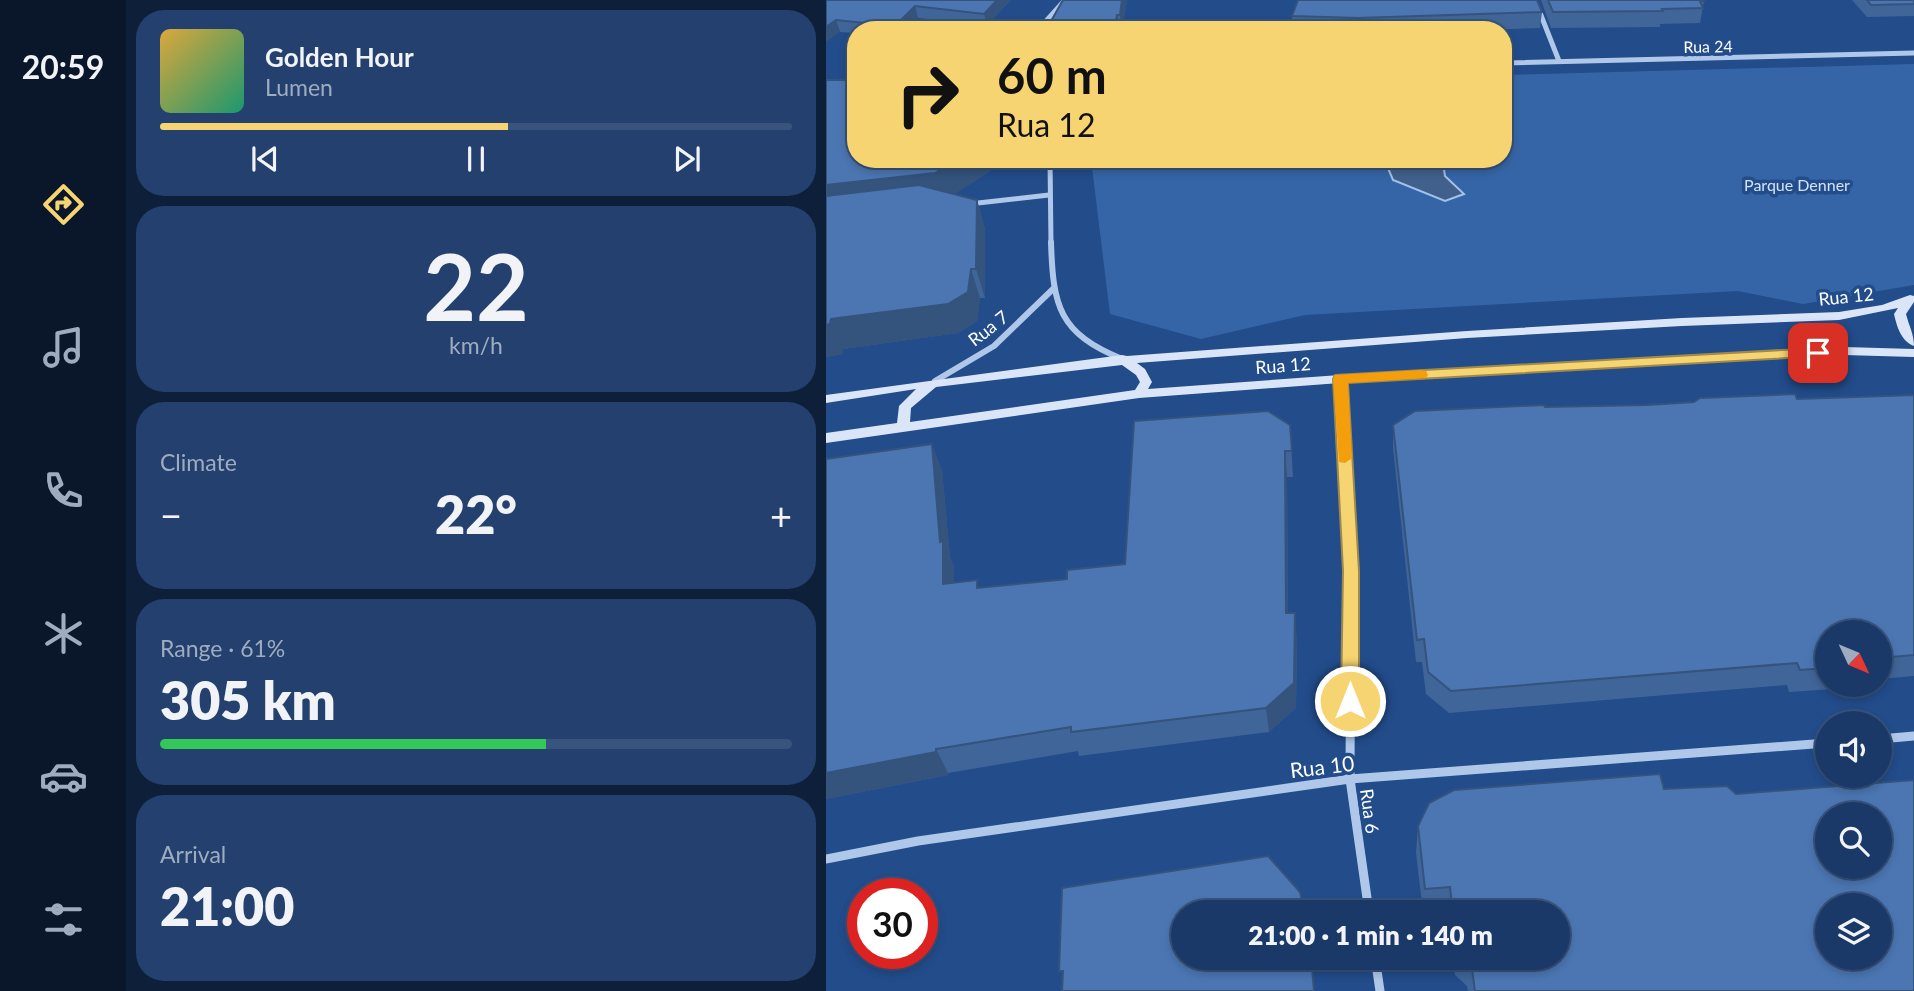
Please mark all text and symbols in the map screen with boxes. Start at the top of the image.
street label: Rua 24 [1683,36,1733,56]
text: Golden Hour [265,41,414,73]
text: 60 m [997,46,1107,104]
text: 20:59 [22,47,104,86]
icon: right [882,49,973,140]
text: Lumen [265,73,333,101]
text: Rua 12 [997,105,1095,144]
icon: previous [246,140,284,178]
icon: pause [457,140,495,178]
icon: next [668,140,706,178]
park label: Parque Denner [1744,175,1850,194]
icon: directions [39,180,88,229]
text: 22 [423,231,529,340]
street label: Rua 12 [1817,282,1875,310]
street label: Rua 7 [964,305,1012,351]
icon: music [39,323,88,372]
pin [1788,323,1848,383]
text: km/h [449,331,503,359]
icon: arrive [1799,334,1837,372]
street label: Rua 12 [1255,352,1311,378]
text: Climate [160,448,237,476]
icon: phone [39,466,88,515]
text: 22° [435,483,517,545]
text: − [160,492,182,538]
text: + [770,492,792,538]
icon: climate [39,609,88,658]
north arrow [1815,620,1892,696]
map controls [1815,620,1892,970]
text: Range · 61% [160,634,285,662]
position arrow [1313,664,1387,738]
text: 305 km [160,669,336,731]
button: sound [1815,711,1892,788]
street label: Rua 10 [1288,750,1356,782]
icon: car [39,752,88,801]
street label: Rua 6 [1356,787,1384,835]
button: search [1815,802,1892,879]
text: Arrival [160,840,226,868]
text: 21:00 [160,875,294,937]
speed limit sign: 30 [847,878,938,969]
button: layers [1815,893,1892,970]
icon: filters [39,895,88,944]
text: 21:00 · 1 min · 140 m [1248,919,1493,951]

